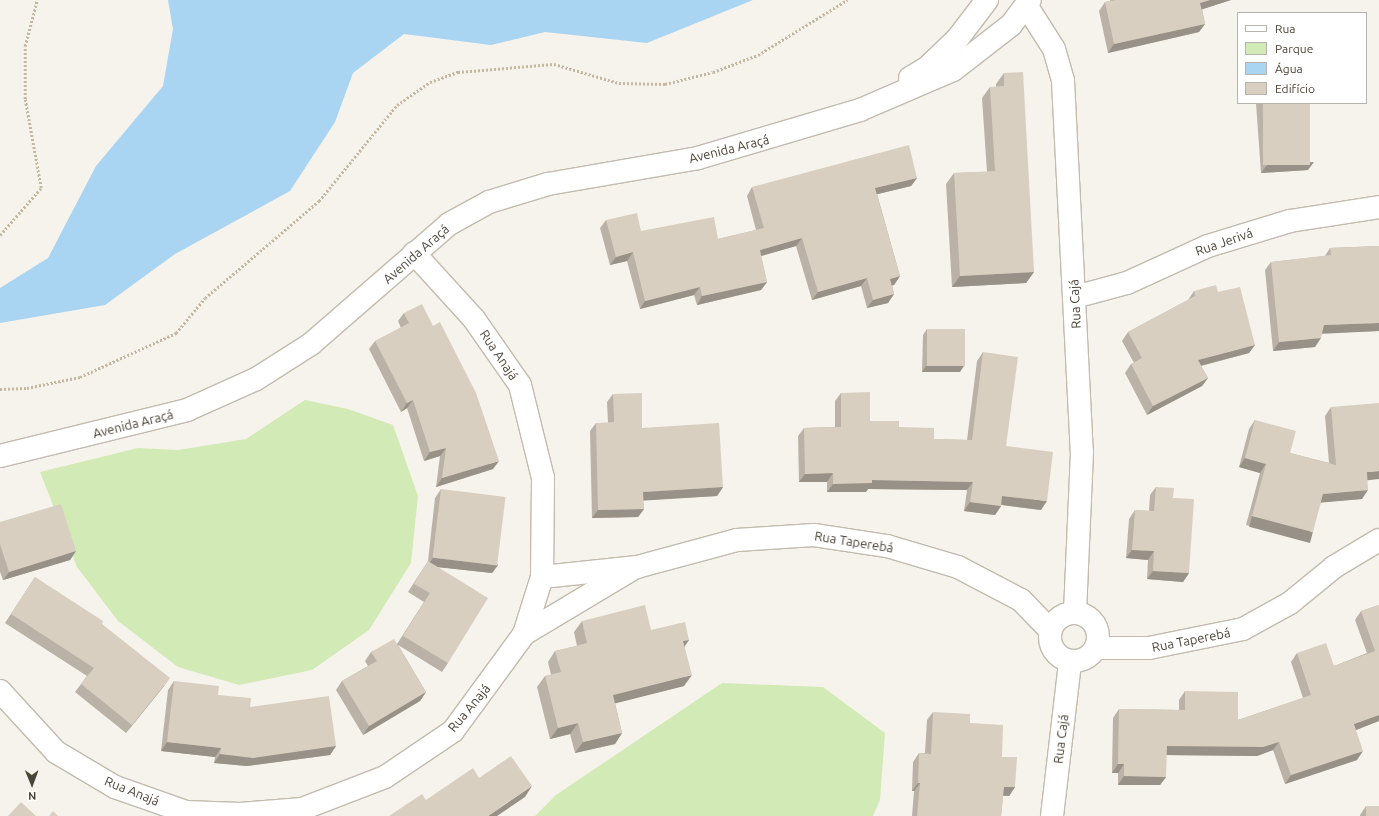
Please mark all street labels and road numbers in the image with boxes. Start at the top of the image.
street label: Avenida Araçá [687,131,771,167]
street label: Avenida Araçá [380,221,452,287]
street label: Rua Jerivá [1193,225,1255,259]
street label: Rua Cajá [1066,279,1084,329]
street label: Rua Anajá [476,327,522,383]
street label: Avenida Araçá [91,406,175,442]
street label: Rua Taperebá [813,528,895,556]
street label: Rua Taperebá [1150,625,1232,655]
street label: Rua Anajá [445,681,493,735]
street label: Rua Cajá [1050,713,1072,765]
street label: Rua Anajá [102,773,162,809]

